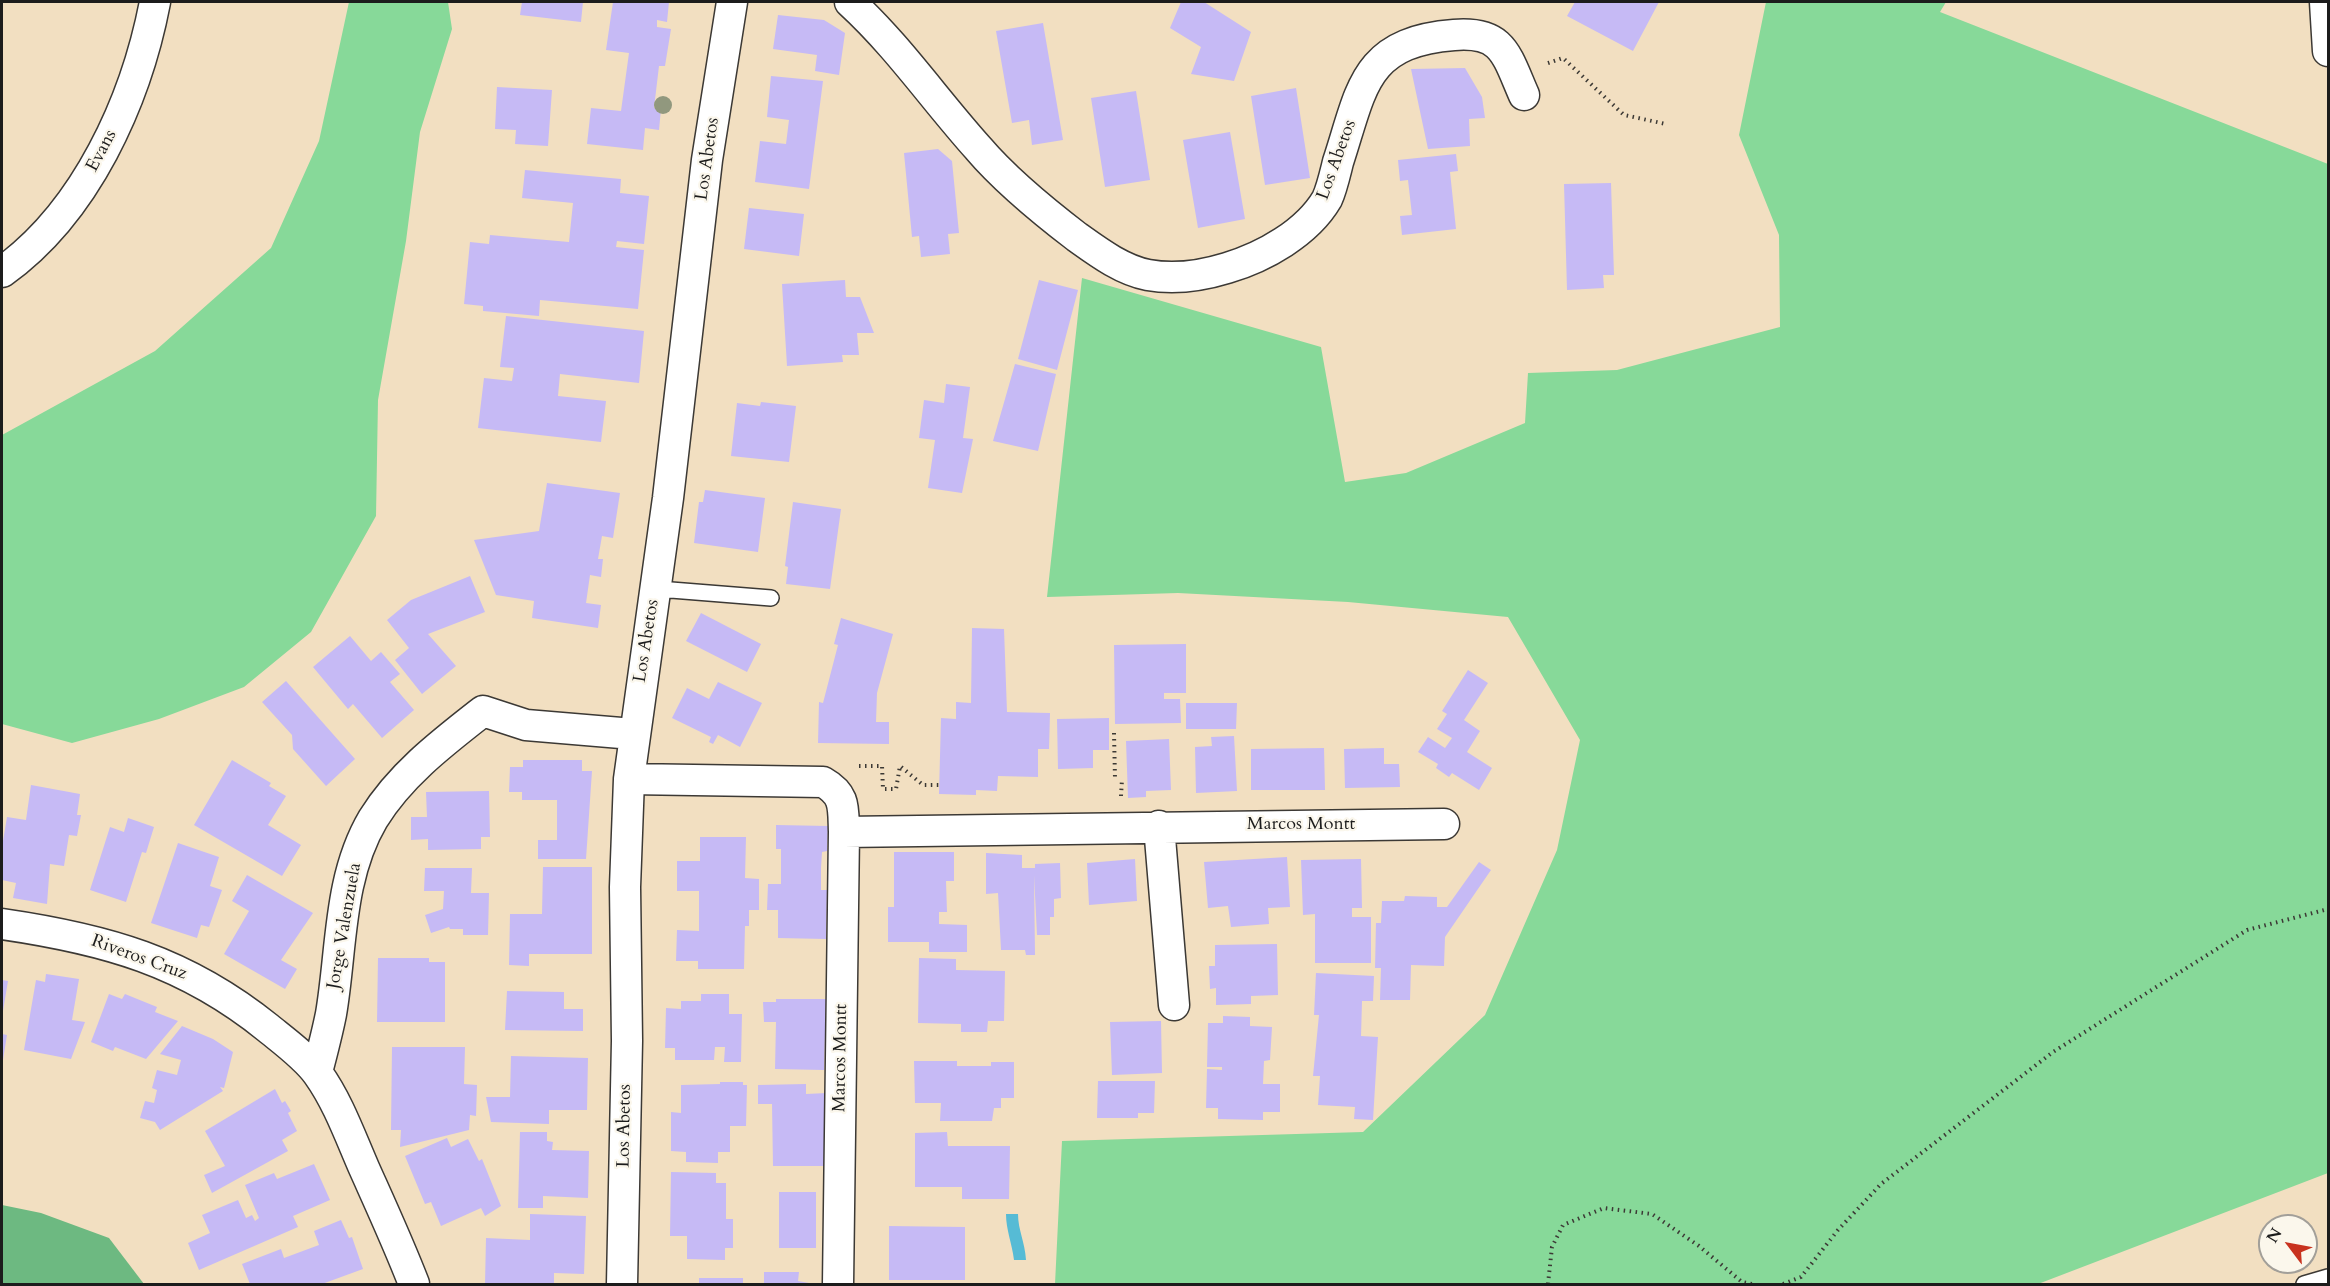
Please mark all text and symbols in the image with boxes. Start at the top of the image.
street label: Los Abetos [691,116,725,202]
street label: Los Abetos [1313,117,1361,203]
street label: Evans [82,126,122,176]
street label: Los Abetos [630,598,664,684]
street label: Marcos Montt [1247,814,1355,836]
street label: Jorge Valenzuela [323,861,367,991]
street label: Riveros Cruz [88,931,190,985]
street label: Marcos Montt [829,1004,853,1112]
street label: Los Abetos [613,1084,637,1168]
north arrow [2258,1214,2318,1274]
text: N [2261,1224,2287,1247]

